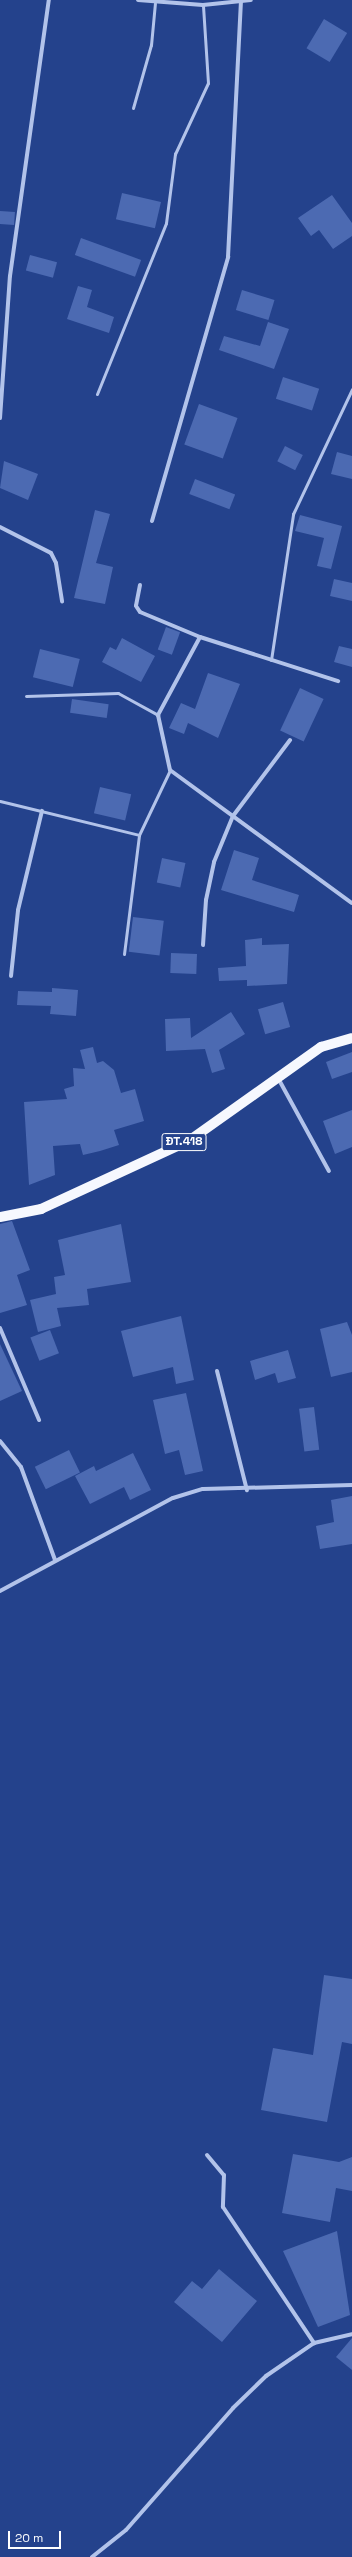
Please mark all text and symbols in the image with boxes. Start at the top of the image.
road number: ĐT.418 [161,1132,207,1152]
scale bar [10,2523,63,2549]
text: 20 m [15,2530,43,2546]

